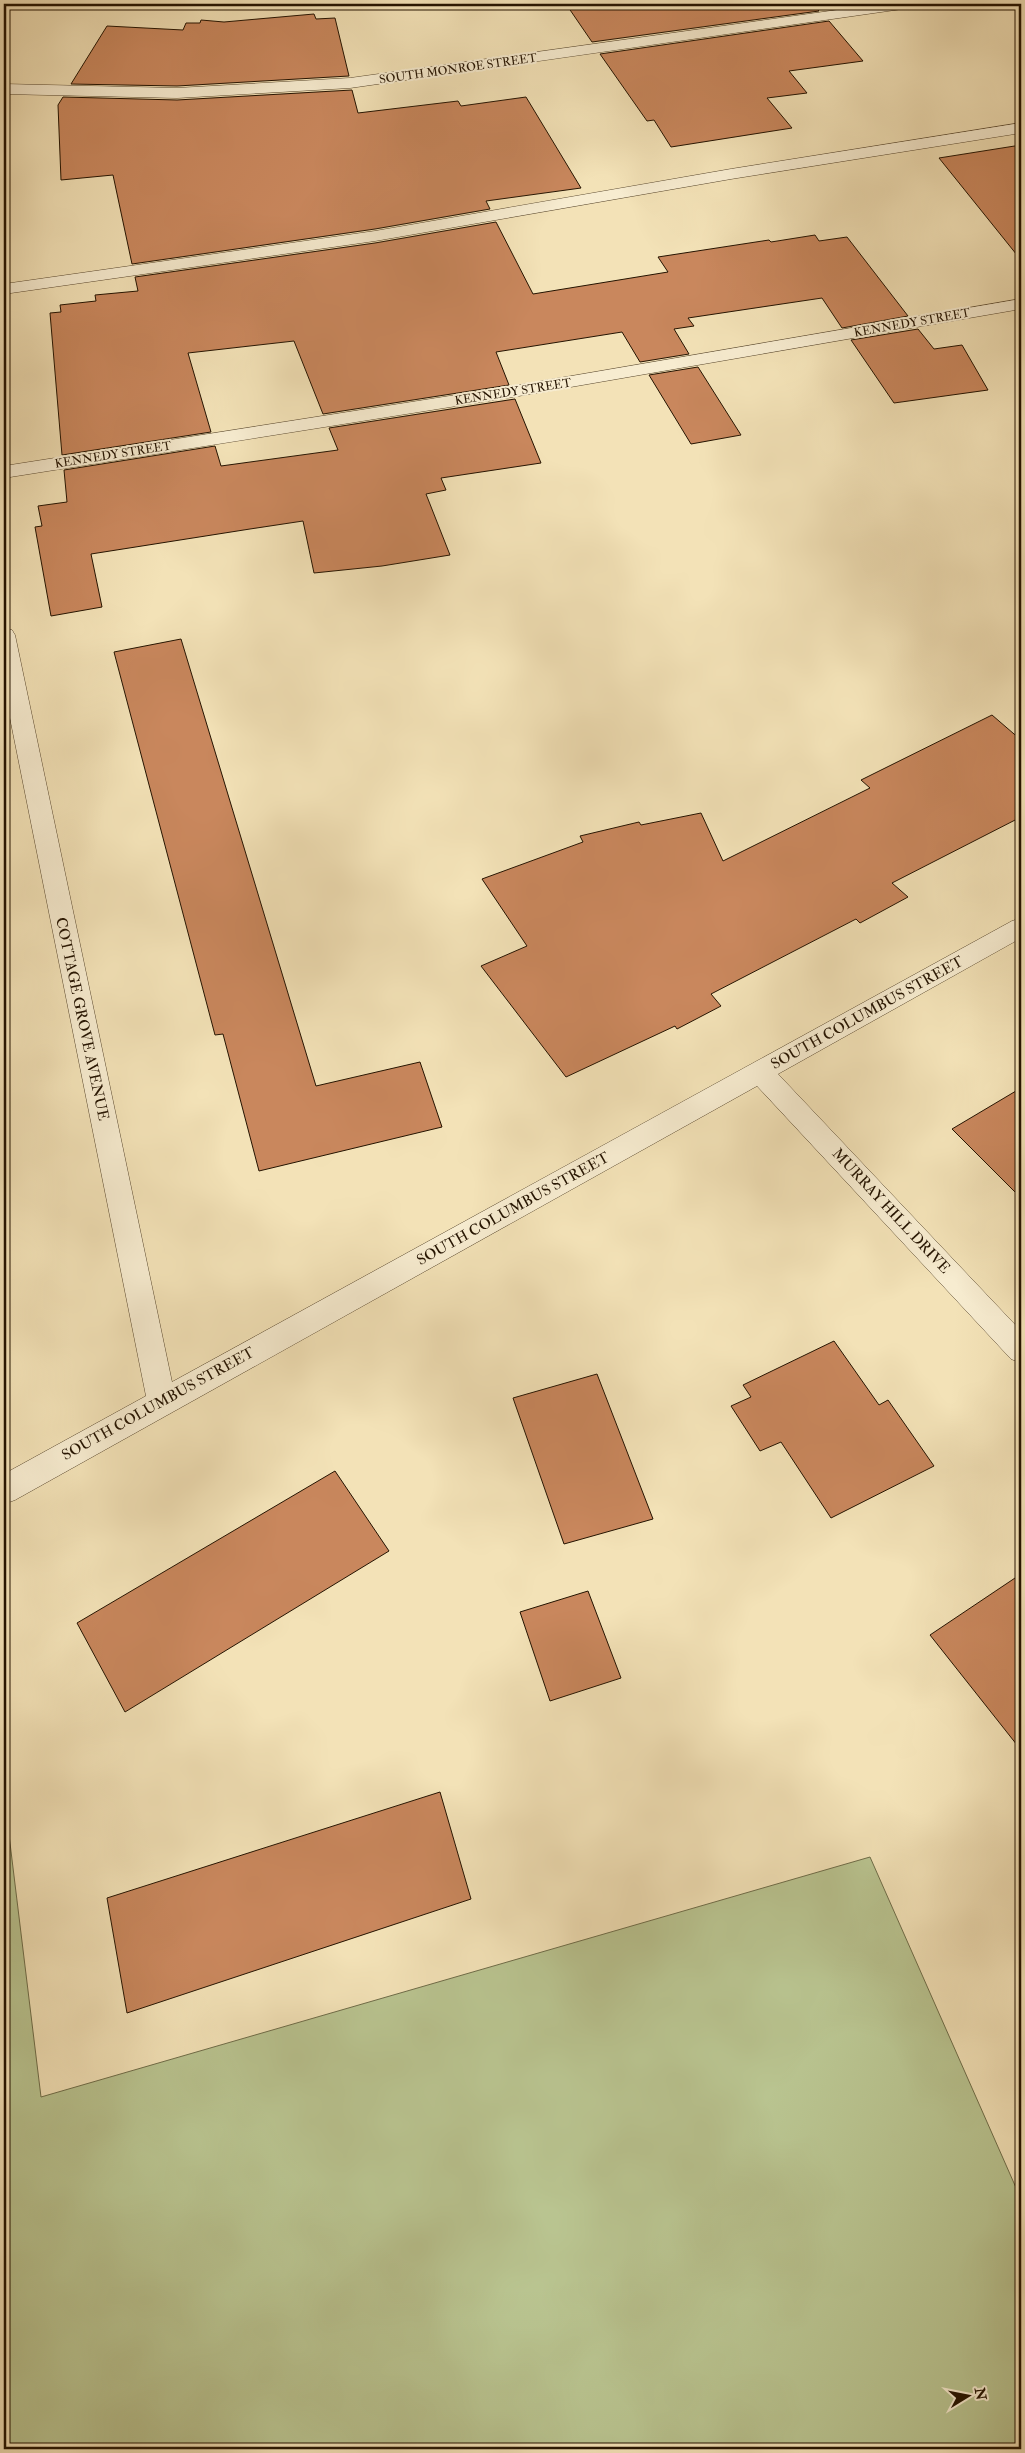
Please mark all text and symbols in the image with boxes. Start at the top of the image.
street label: SOUTH MONROE STREET [378,50,538,87]
street label: KENNEDY STREET [853,305,971,341]
street label: KENNEDY STREET [454,375,572,409]
street label: KENNEDY STREET [54,438,172,472]
street label: COTTAGE GROVE AVENUE [51,916,113,1123]
street label: SOUTH COLUMBUS STREET [767,952,967,1074]
street label: MURRAY HILL DRIVE [828,1144,954,1278]
street label: SOUTH COLUMBUS STREET [413,1148,613,1270]
street label: SOUTH COLUMBUS STREET [58,1343,258,1465]
north arrow [942,2370,992,2420]
text: N [971,2385,990,2402]

